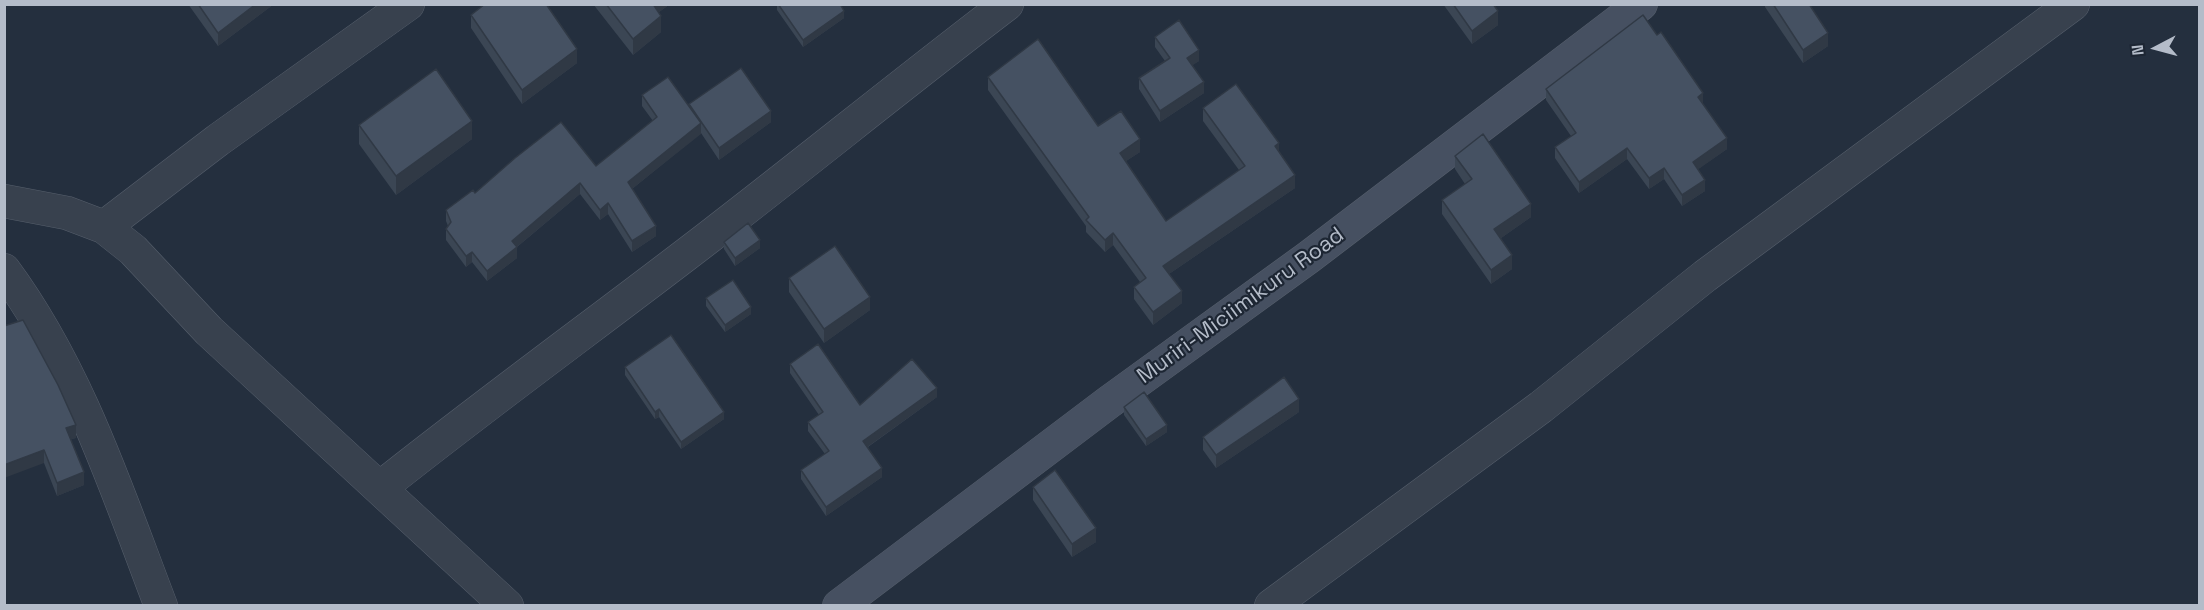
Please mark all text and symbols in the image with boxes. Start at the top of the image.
north arrow [2126,18,2186,78]
text: N [2127,44,2149,56]
street label: Muriri-Miciimikuru Road [1132,222,1350,390]

